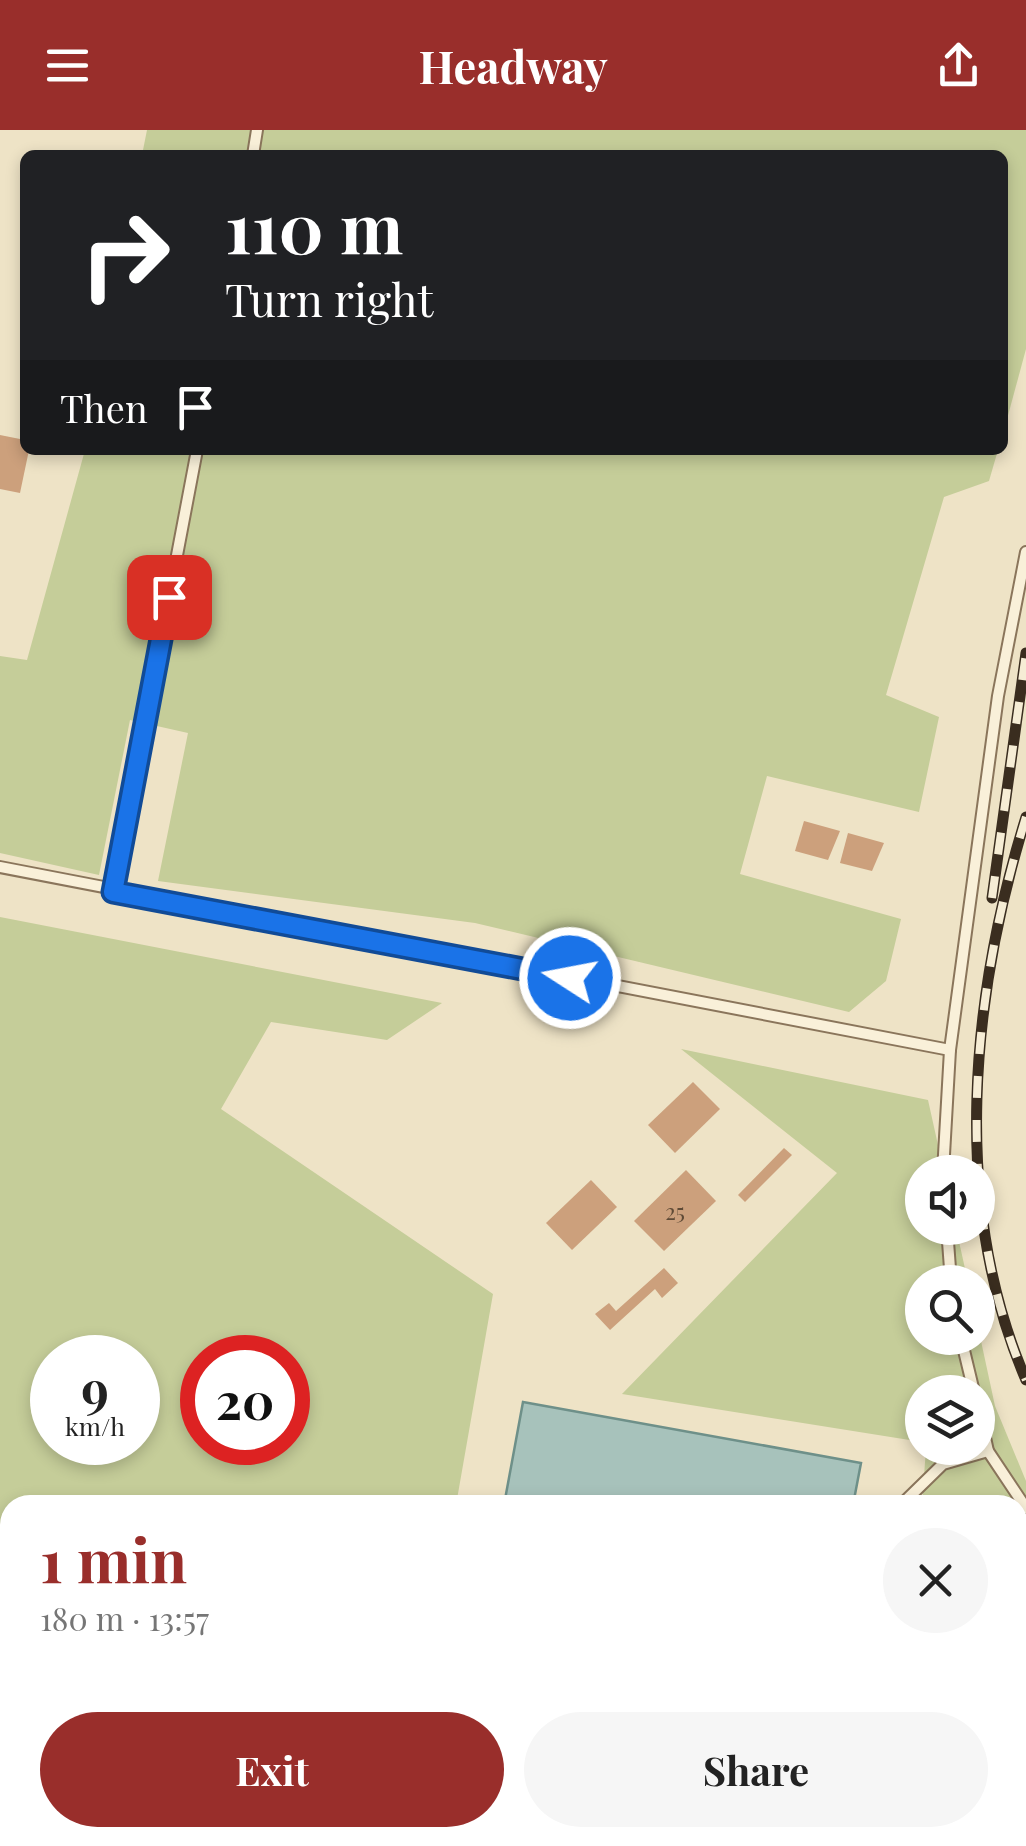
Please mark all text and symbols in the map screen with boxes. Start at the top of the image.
text: Headway [418,35,608,95]
icon: menu [40,38,95,93]
icon: share [931,38,986,93]
text: 110 m [225,178,403,272]
icon: right [60,190,190,320]
text: Turn right [225,268,433,328]
icon: arrive [168,380,223,435]
text: Then [60,382,148,433]
pin [127,555,212,640]
icon: arrive [142,570,197,625]
position arrow [518,926,622,1030]
map controls [905,1155,995,1465]
button: sound [905,1155,995,1245]
house number: 25 [665,1196,685,1226]
button: search [905,1265,995,1355]
speed limit sign: 20 [180,1335,310,1465]
text: 9 [81,1354,109,1421]
button: layers [905,1375,995,1465]
text: km/h [65,1409,125,1442]
text: 1 min [40,1518,187,1598]
button: close [883,1528,988,1633]
text: 180 m · 13:57 [40,1596,209,1639]
button: Exit [40,1712,504,1827]
button: Share [524,1712,988,1827]

